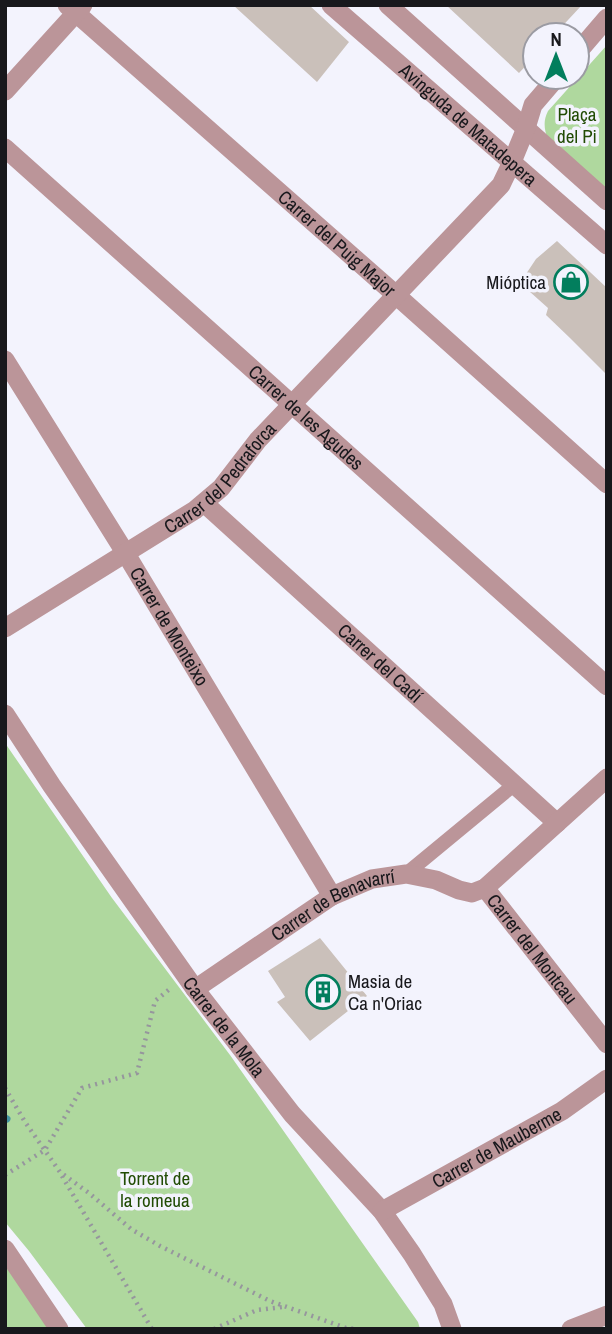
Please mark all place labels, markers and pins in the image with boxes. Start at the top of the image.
shop icon: Mióptica [552,263,590,301]
place label: Mióptica [486,269,546,295]
place label: Masia de Ca n'Oriac [348,968,422,1016]
building icon: Masia de Ca n'Oriac [304,973,342,1011]

